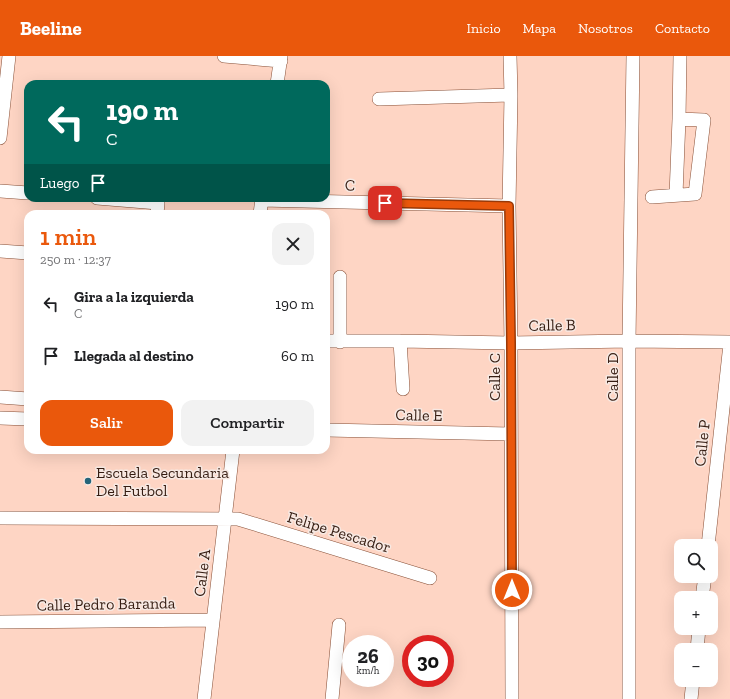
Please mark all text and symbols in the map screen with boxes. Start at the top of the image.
text: Beeline [20,17,82,40]
text: Inicio [467,20,501,37]
text: Mapa [523,20,556,37]
text: Nosotros [578,20,633,37]
text: Contacto [655,20,710,37]
text: 190 m [106,94,178,127]
icon: left [40,96,92,148]
text: C [106,128,118,150]
icon: arrive [87,172,109,194]
text: Luego [40,174,79,192]
street label: C [345,175,355,195]
pin [368,186,402,220]
icon: arrive [374,192,396,214]
text: 1 min [40,222,96,251]
button: close [272,223,314,265]
text: 250 m · 12:37 [40,252,111,267]
text: Gira a la izquierda [74,288,194,306]
icon: left [40,293,62,315]
text: 190 m [275,295,314,313]
text: C [74,306,82,321]
street label: Calle B [528,315,576,335]
icon: arrive [40,345,62,367]
text: Llegada al destino [74,347,194,365]
text: 60 m [281,347,314,365]
street label: Calle D [603,352,622,402]
street label: Calle C [485,353,504,401]
button: Salir [40,400,173,446]
button: Compartir [181,400,314,446]
street label: Calle E [395,405,443,425]
street label: Calle P [690,419,714,467]
place label: Escuela Secundaria Del Futbol [96,463,229,500]
marker: Escuela Secundaria Del Futbol [83,476,93,486]
street label: Felipe Pescador [285,507,393,557]
map controls [674,539,718,687]
button: search [674,539,718,583]
street label: Calle A [190,548,214,598]
position arrow [491,569,533,611]
button: + [674,591,718,635]
street label: Calle Pedro Baranda [36,593,176,615]
speed limit sign: 30 [402,635,454,687]
button: − [674,643,718,687]
text: 26 [357,644,379,668]
text: km/h [357,665,379,677]

